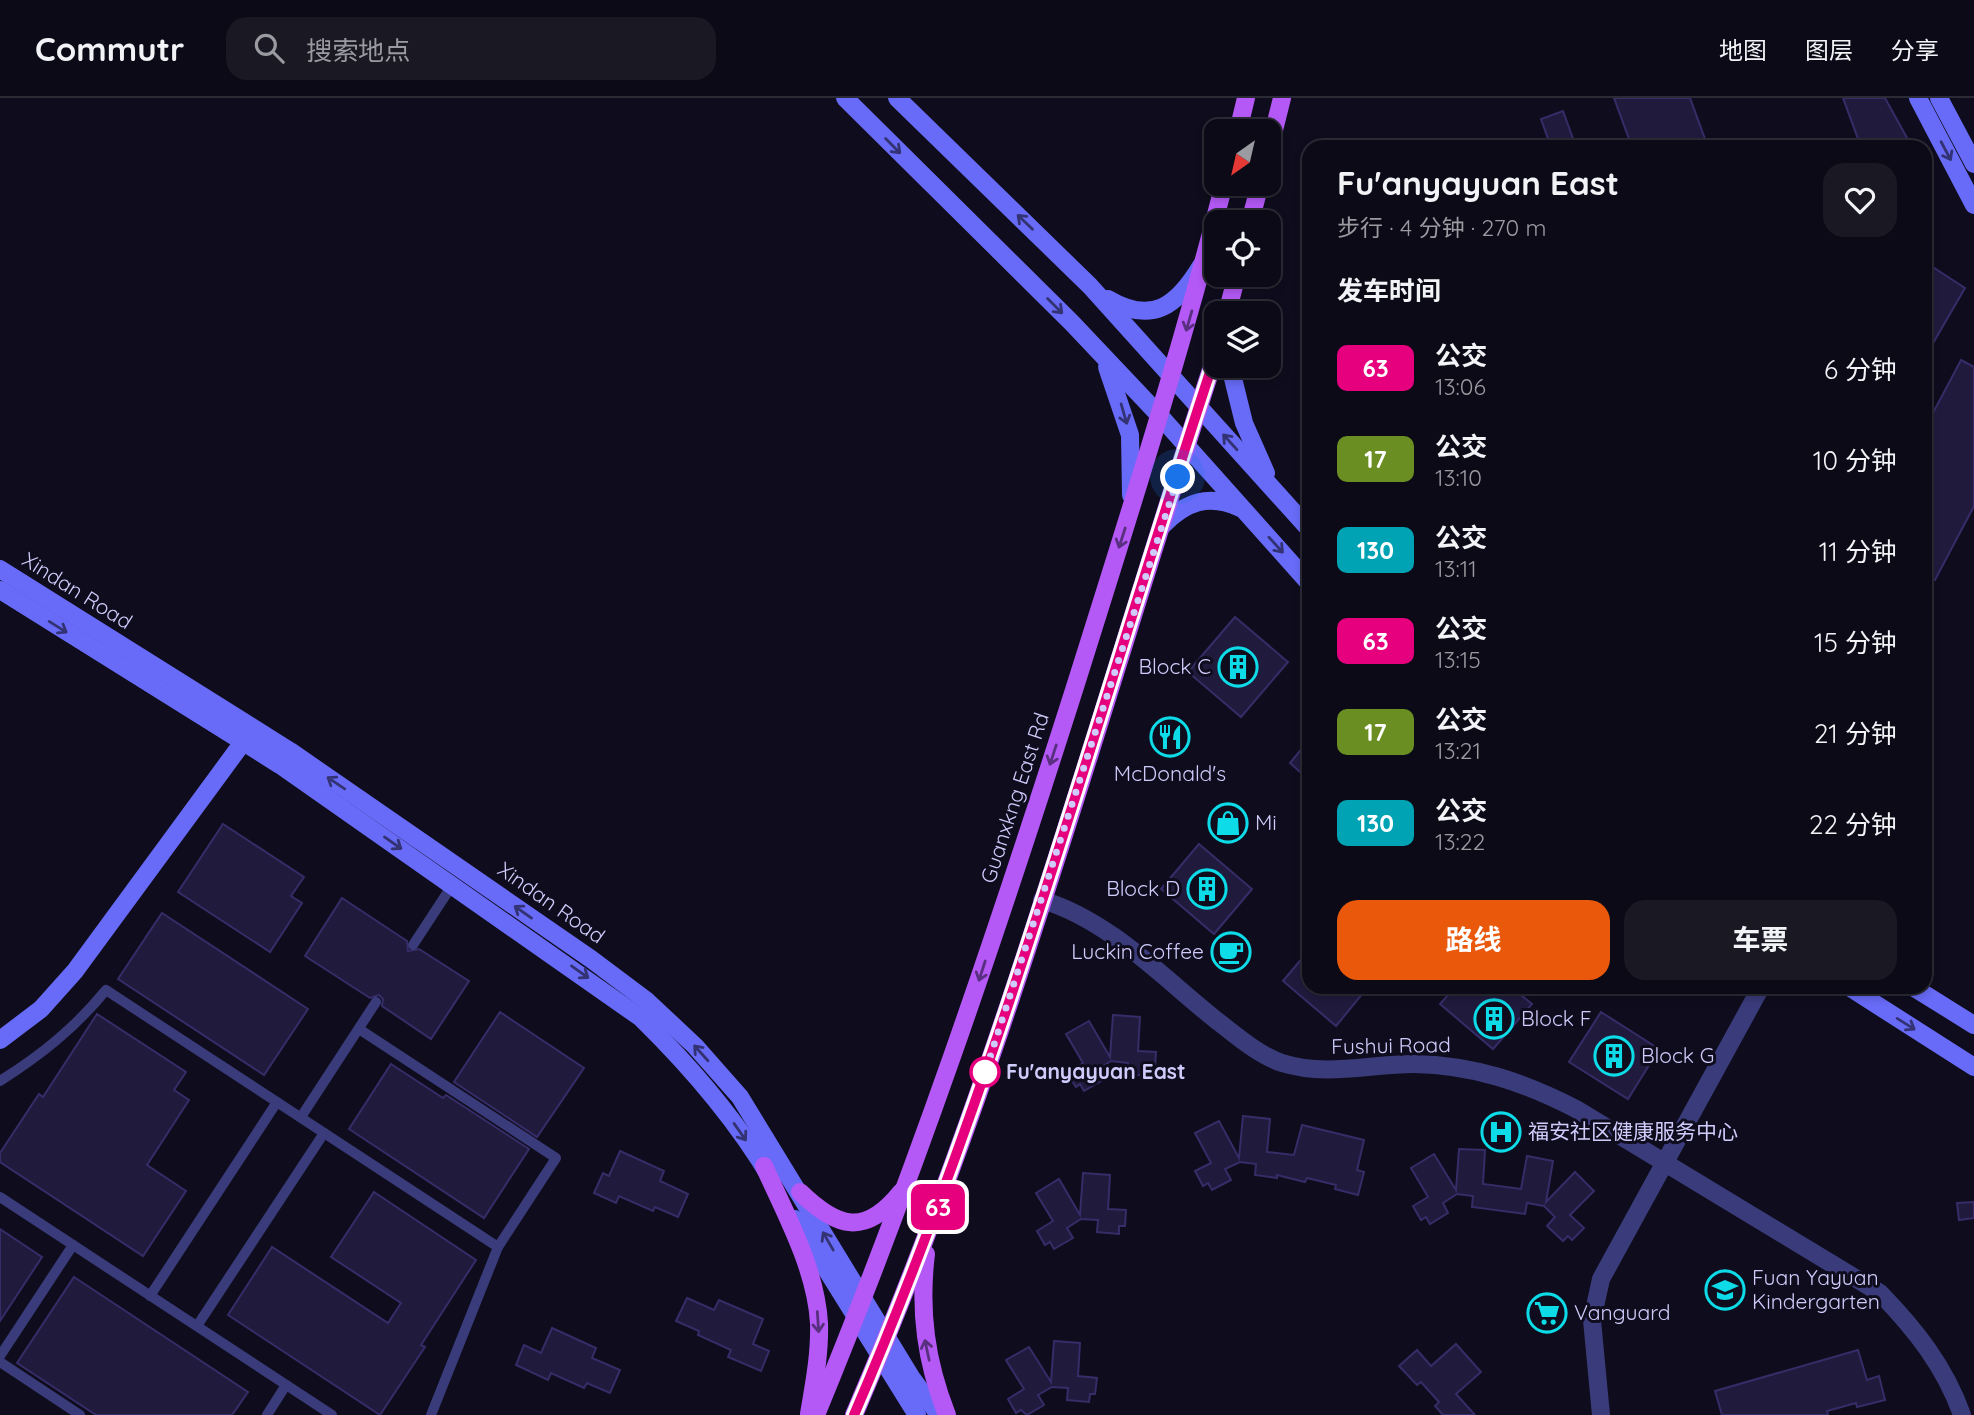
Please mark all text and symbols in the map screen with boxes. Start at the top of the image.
search box [226,17,716,80]
text: Commutr [35,28,184,69]
icon: search [250,29,288,67]
text: 搜索地点 [306,34,410,67]
text: 地图 [1719,35,1767,65]
text: 图层 [1805,35,1853,65]
text: 分享 [1891,35,1939,65]
north arrow [1204,119,1281,196]
map controls [1204,119,1281,378]
one-way arrow [885,137,902,154]
one-way arrow [1940,140,1953,161]
text: Fu'anyayuan East [1337,162,1619,203]
button: heart [1823,163,1897,237]
button: locate [1204,210,1281,287]
text: 步行 · 4 分钟 · 270 m [1337,213,1547,242]
one-way arrow [1017,214,1034,231]
text: 发车时间 [1337,274,1441,307]
one-way arrow [1046,298,1063,315]
button: layers [1204,301,1281,378]
one-way arrow [1181,310,1194,332]
text: 公交 [1435,339,1487,372]
text: 63 [1362,353,1389,383]
text: 6 分钟 [1824,353,1897,386]
text: 13:06 [1435,372,1486,401]
one-way arrow [1118,402,1131,425]
text: 公交 [1435,430,1487,463]
one-way arrow [1222,433,1238,451]
text: 17 [1364,444,1387,474]
text: 10 分钟 [1813,444,1897,477]
your location [1160,459,1195,494]
text: 13:10 [1435,463,1482,492]
text: 公交 [1435,521,1487,554]
one-way arrow [1114,527,1127,549]
text: 130 [1357,535,1394,565]
text: 11 分钟 [1819,535,1897,568]
one-way arrow [1268,536,1284,554]
street label: Xindan Road [18,546,137,634]
text: 13:11 [1435,554,1477,583]
text: 公交 [1435,612,1487,645]
one-way arrow [47,620,67,634]
text: 63 [1362,626,1389,656]
text: 15 分钟 [1814,626,1897,659]
text: 13:15 [1435,645,1481,674]
building icon: Block C [1217,646,1259,688]
place label: Block C [1139,653,1211,679]
text: 公交 [1435,703,1487,736]
street label: Guanxkng East Rd [974,709,1054,886]
restaurant icon: McDonald's [1149,716,1191,758]
text: 17 [1364,717,1387,747]
text: 21 分钟 [1814,717,1897,750]
text: 13:21 [1435,736,1481,765]
one-way arrow [1046,744,1058,766]
place label: McDonald's [1114,760,1226,786]
one-way arrow [327,776,346,790]
text: 公交 [1435,794,1487,827]
shop icon: Mi [1207,802,1249,844]
text: 130 [1357,808,1394,838]
text: 22 分钟 [1809,808,1897,841]
place label: Mi [1255,809,1277,835]
text: 13:22 [1435,827,1485,856]
one-way arrow [383,836,402,850]
street label: Xindan Road [493,856,610,949]
building icon: Block D [1186,868,1228,910]
place label: Block D [1106,875,1180,901]
button: 路线 [1337,900,1610,980]
button: 车票 [1624,900,1897,980]
one-way arrow [514,905,533,919]
cafe icon: Luckin Coffee [1210,931,1252,973]
place label: Luckin Coffee [1071,938,1204,964]
one-way arrow [975,960,987,982]
one-way arrow [570,965,589,979]
building icon: Block F [1473,998,1515,1040]
place label: Block F [1521,1005,1592,1031]
one-way arrow [1896,1017,1916,1031]
street label: Fushui Road [1331,1031,1451,1059]
building icon: Block G [1593,1035,1635,1077]
place label: Block G [1641,1042,1714,1068]
one-way arrow [693,1044,709,1062]
marker: Fu'anyayuan East [970,1057,1000,1087]
place label: Fu'anyayuan East [1006,1058,1186,1084]
hospital icon: 福安社区健康服务中心 [1480,1111,1522,1153]
place label: 福安社区健康服务中心 [1528,1118,1738,1144]
one-way arrow [733,1122,747,1141]
line badge: 63 [906,1184,970,1230]
text: 63 [925,1192,951,1222]
one-way arrow [821,1231,834,1252]
place label: Fuan Yayuan Kindergarten [1752,1264,1880,1314]
school or university icon: Fuan Yayuan Kindergarten [1704,1269,1746,1311]
supermarket icon: Vanguard [1526,1292,1568,1334]
place label: Vanguard [1574,1299,1671,1325]
one-way arrow [812,1310,825,1333]
one-way arrow [919,1339,933,1362]

